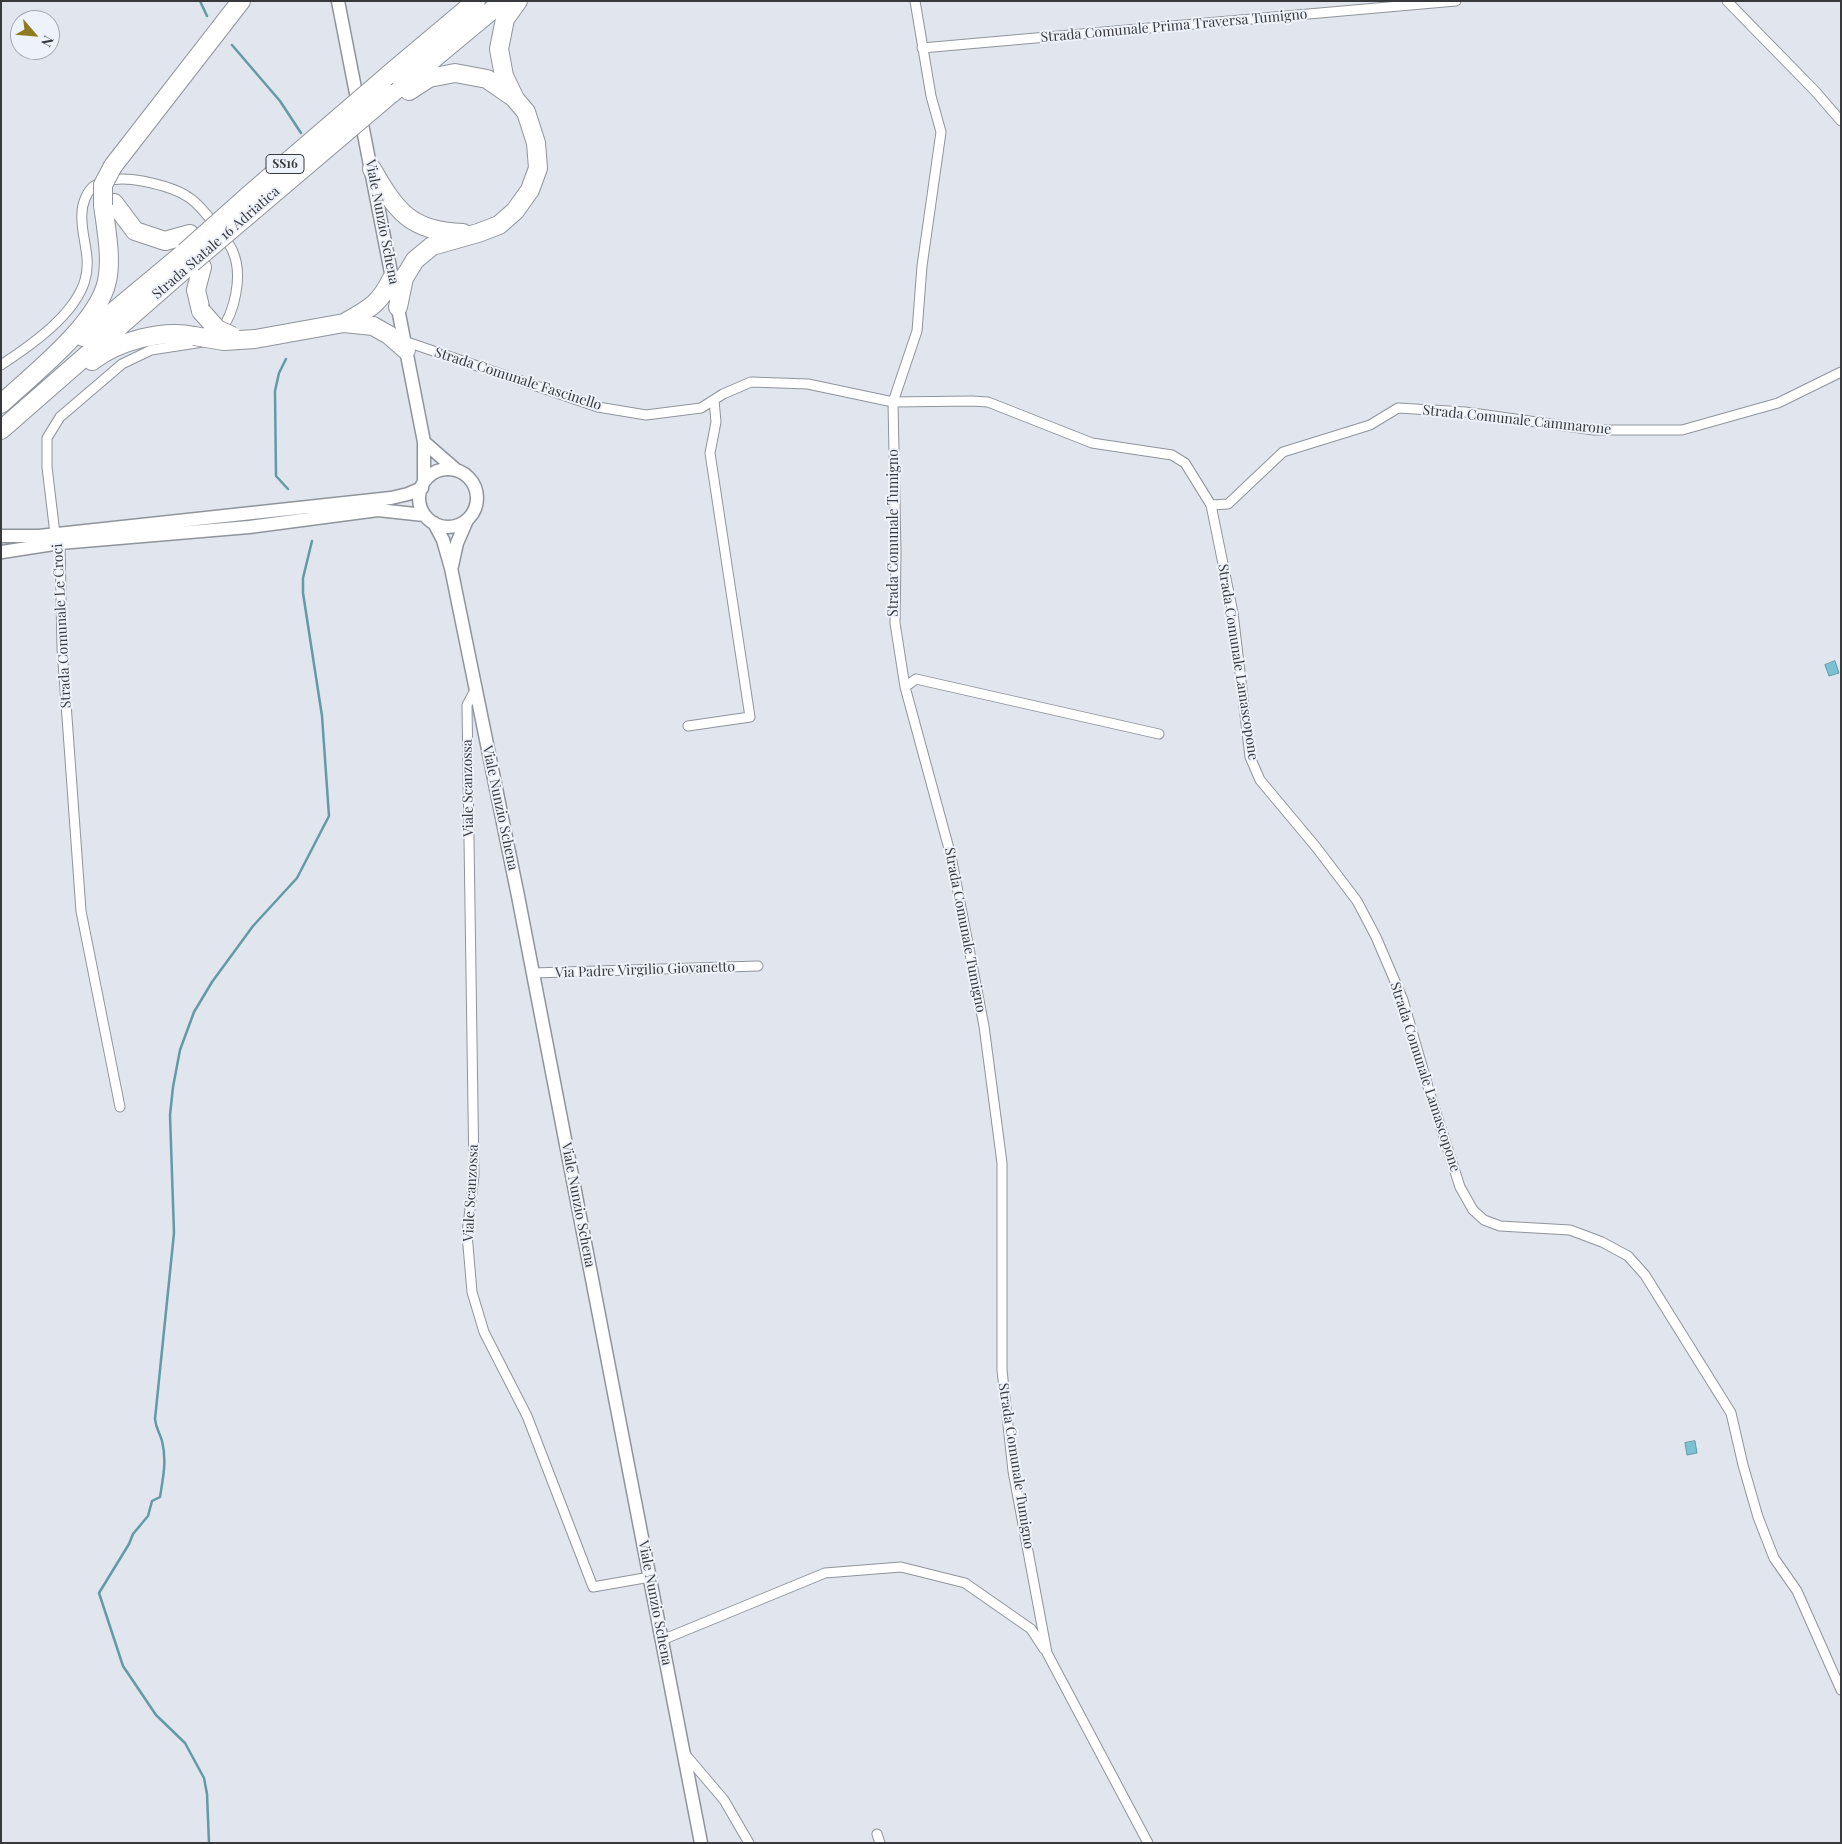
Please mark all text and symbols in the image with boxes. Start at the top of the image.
street label: Strada Comunale Prima Traversa Tumigno [1040,6,1308,46]
north arrow [10,10,60,60]
text: N [37,33,59,50]
road number: SS16 [266,154,304,173]
street label: Viale Nunzio Schena [362,158,402,286]
street label: Strada Statale 16 Adriatica [149,183,283,303]
street label: Strada Comunale Fascinello [432,344,604,414]
street label: Strada Comunale Cammarone [1422,402,1612,438]
street label: Strada Comunale Tumigno [886,449,902,617]
street label: Strada Comunale Le Croci [49,543,75,709]
street label: Strada Comunale Lamascopone [1214,563,1262,761]
street label: Viale Scanzossa [459,739,477,837]
street label: Viale Nunzio Schena [479,744,521,872]
street label: Strada Comunale Tumigno [941,846,989,1014]
street label: Via Padre Virgilio Giovanetto [555,958,735,982]
street label: Strada Comunale Lamascopone [1386,980,1464,1174]
street label: Viale Nunzio Schena [558,1141,598,1269]
street label: Viale Scanzossa [460,1144,482,1242]
street label: Strada Comunale Tumigno [995,1382,1037,1550]
street label: Viale Nunzio Schena [635,1539,675,1667]

